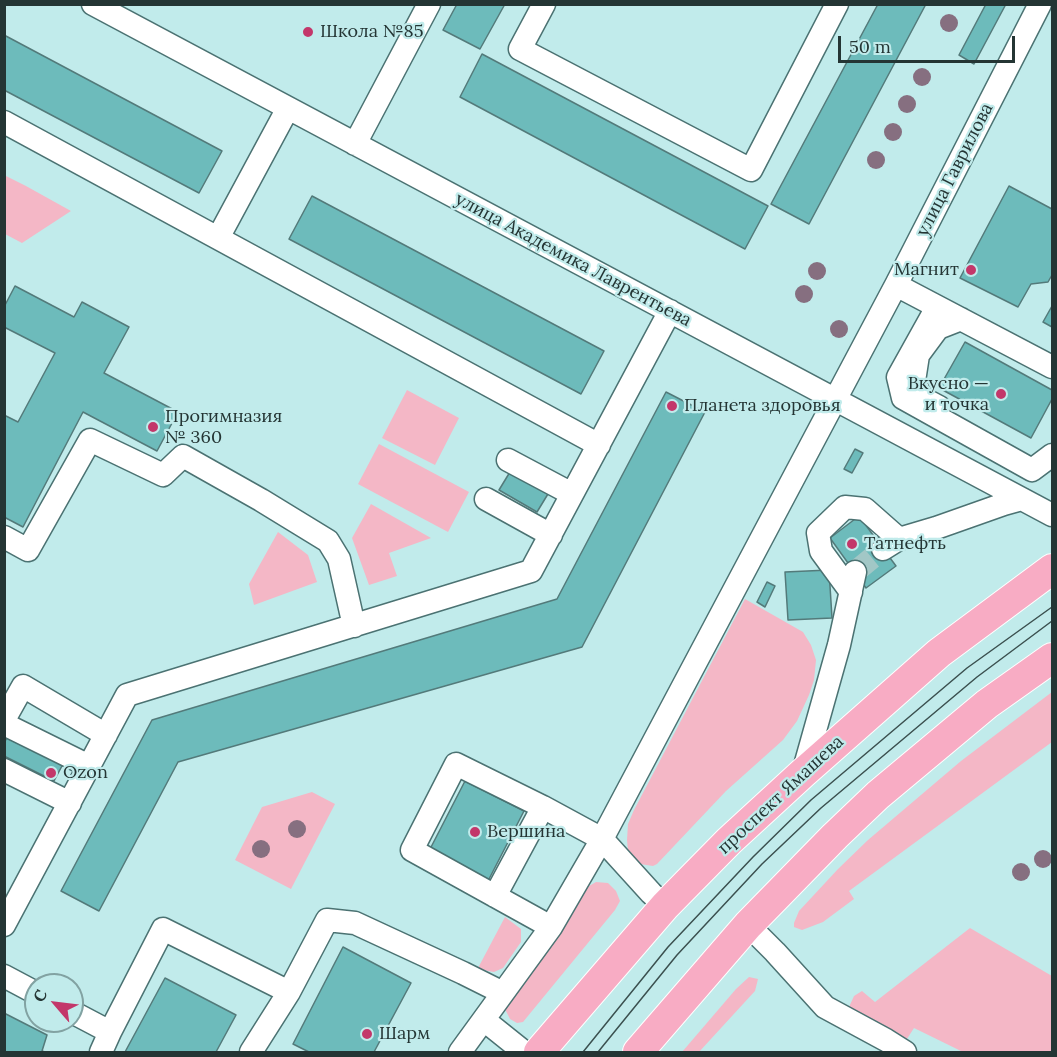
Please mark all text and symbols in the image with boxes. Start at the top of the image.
place label: Школа №85 [320,21,423,43]
scale bar [841,24,1018,62]
marker: Школа №85 [301,25,315,39]
text: 50 m [849,35,891,58]
street label: улица Гаврилова [912,100,998,240]
street label: улица Академика Лаврентьева [451,188,695,332]
place label: Магнит [894,259,959,281]
marker: Магнит [964,263,978,277]
place label: Вкусно — и точка [908,373,989,416]
marker: Вкусно — и точка [994,387,1008,401]
place label: Планета здоровья [684,395,841,417]
marker: Планета здоровья [665,399,679,413]
place label: Прогимназия № 360 [165,406,282,448]
marker: Прогимназия № 360 [146,420,160,434]
place label: Татнефть [864,533,946,555]
marker: Татнефть [845,537,859,551]
street label: проспект Ямашева [714,731,848,859]
place label: Ozon [63,762,108,784]
marker: Ozon [44,766,58,780]
place label: Вершина [487,821,565,843]
marker: Вершина [468,825,482,839]
north arrow [24,973,84,1033]
text: С [28,986,51,1005]
place label: Шарм [379,1023,430,1045]
marker: Шарм [360,1027,374,1041]

